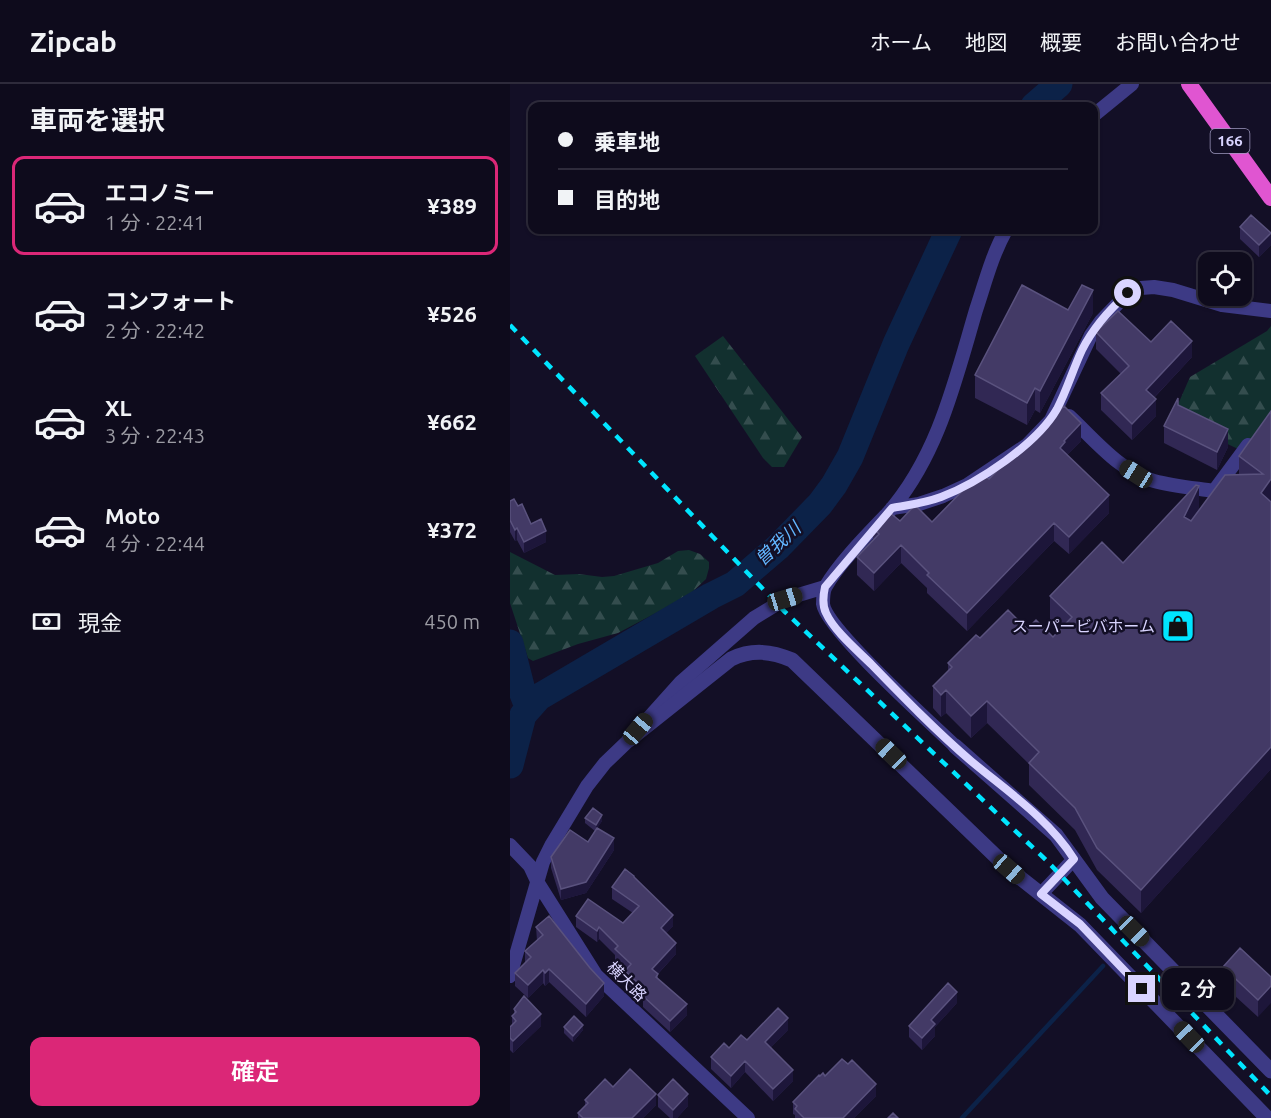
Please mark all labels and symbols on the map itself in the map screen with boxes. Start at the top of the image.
road number: 166 [1210,129,1250,153]
route start [1114,279,1141,306]
car [1116,457,1156,491]
water label: 曽我川 [751,516,805,569]
car [765,585,805,613]
shop icon: スーパービバホーム [1160,608,1196,644]
place label: スーパービバホーム [1012,617,1155,635]
car [620,709,656,749]
car [872,735,910,773]
car [990,850,1028,888]
car [1115,912,1153,950]
street label: 横大路 [604,958,650,1004]
callout: 2 分 [1163,968,1235,1010]
route end [1128,975,1155,1002]
car [1170,1018,1208,1056]

